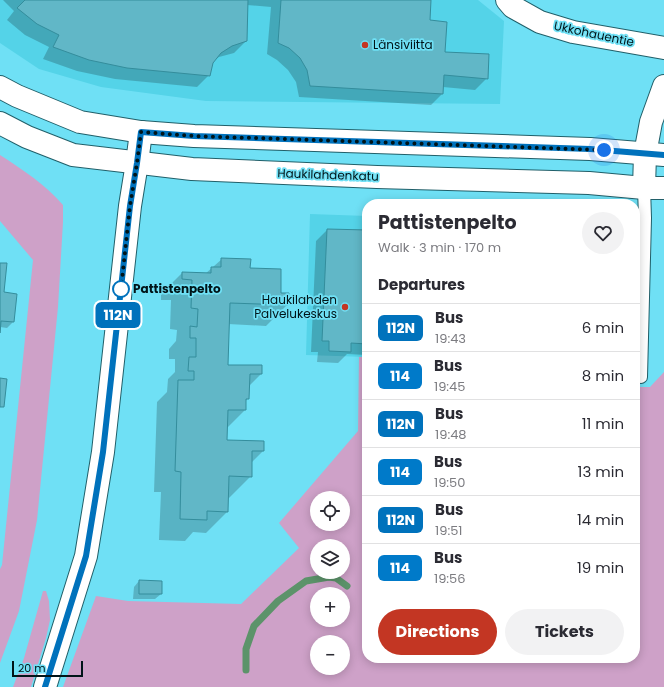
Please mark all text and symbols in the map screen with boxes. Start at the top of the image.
street label: Ukkohauentie [552,17,636,50]
place label: Länsiviitta [373,36,433,53]
marker: Länsiviitta [360,40,370,50]
your location [594,140,614,160]
street label: Haukilahdenkatu [277,164,379,185]
text: Pattistenpelto [378,209,517,236]
button: heart [582,212,624,254]
text: Walk · 3 min · 170 m [378,238,501,257]
text: Departures [378,274,465,295]
marker: Pattistenpelto [112,280,130,298]
place label: Pattistenpelto [133,280,221,297]
place label: Haukilahden Palvelukeskus [254,291,337,322]
line badge: 112N [90,302,146,328]
marker: Haukilahden Palvelukeskus [340,302,350,312]
text: 112N [103,305,133,325]
text: Bus [435,307,463,328]
text: 6 min [582,317,624,338]
text: 112N [386,318,415,338]
text: 19:43 [435,329,466,348]
text: Bus [434,355,462,376]
text: 8 min [582,365,624,386]
text: 114 [390,366,410,386]
text: 19:45 [434,377,465,396]
text: Bus [435,403,463,424]
text: 11 min [582,413,624,434]
text: 112N [386,414,415,434]
text: 19:48 [435,425,467,444]
text: Bus [434,451,462,472]
text: 13 min [578,461,624,482]
text: 114 [390,462,410,482]
text: 19:50 [434,473,465,492]
map controls [310,491,350,675]
button: locate [310,491,350,531]
text: Bus [435,499,463,520]
text: 14 min [577,509,624,530]
text: 112N [386,510,415,530]
text: 19:51 [435,521,463,540]
button: layers [310,539,350,579]
text: Bus [434,547,462,568]
text: 19 min [577,557,624,578]
text: 114 [390,558,410,578]
text: 19:56 [434,569,466,588]
button: + [310,587,350,627]
button: Directions [378,609,497,655]
button: Tickets [505,609,624,655]
button: − [310,635,350,675]
scale bar [12,659,83,678]
text: 20 m [18,660,46,676]

